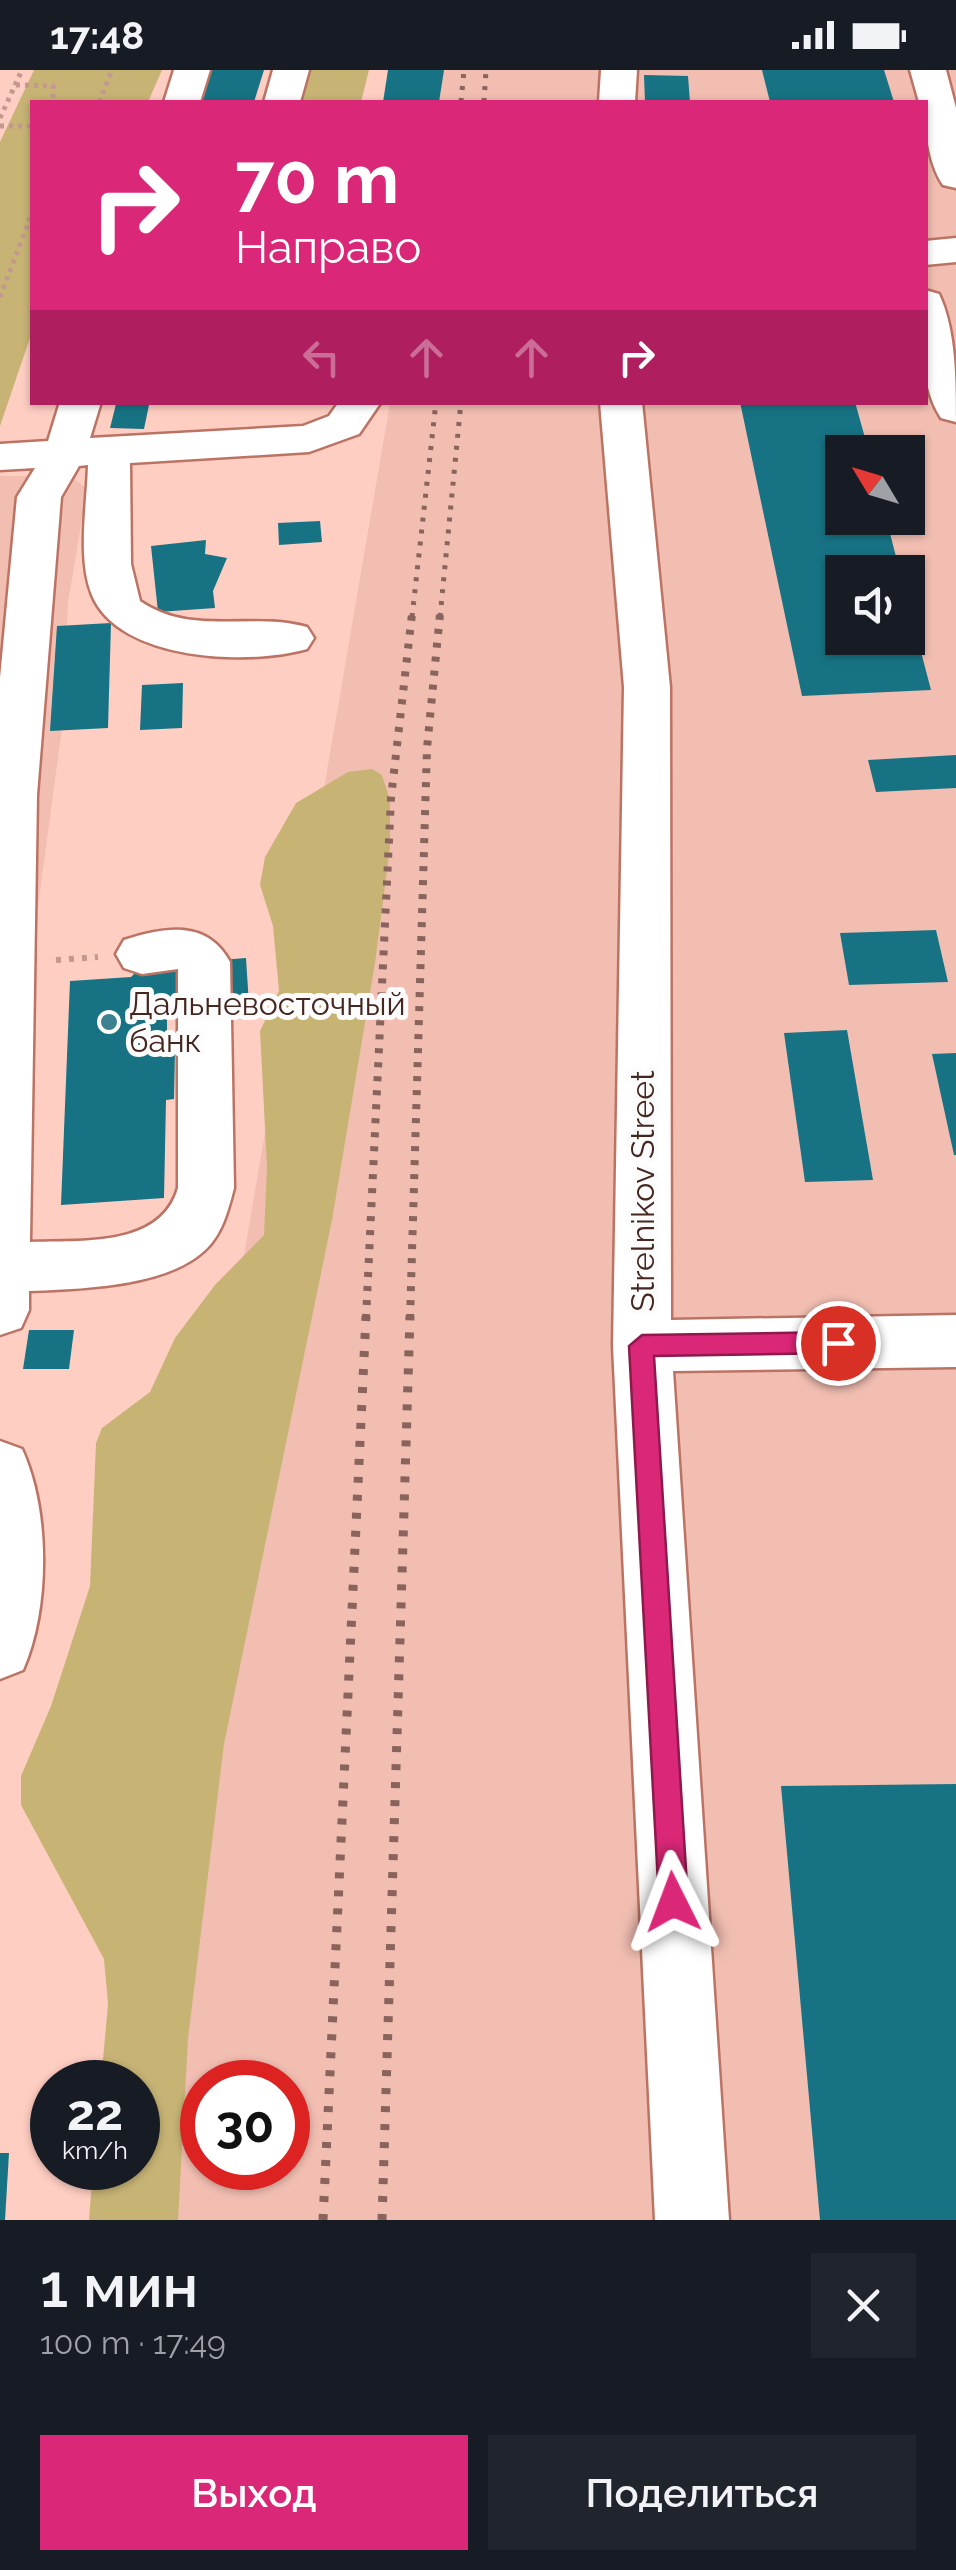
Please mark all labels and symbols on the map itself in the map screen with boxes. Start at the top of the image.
north arrow [825,435,925,535]
place label: Дальневосточный банк [129,985,406,1059]
marker: Дальневосточный банк [98,1011,120,1033]
street label: Strelnikov Street [624,1070,661,1312]
pin [796,1301,881,1386]
position arrow [621,1850,725,1954]
speed limit sign: 30 [180,2060,310,2190]

